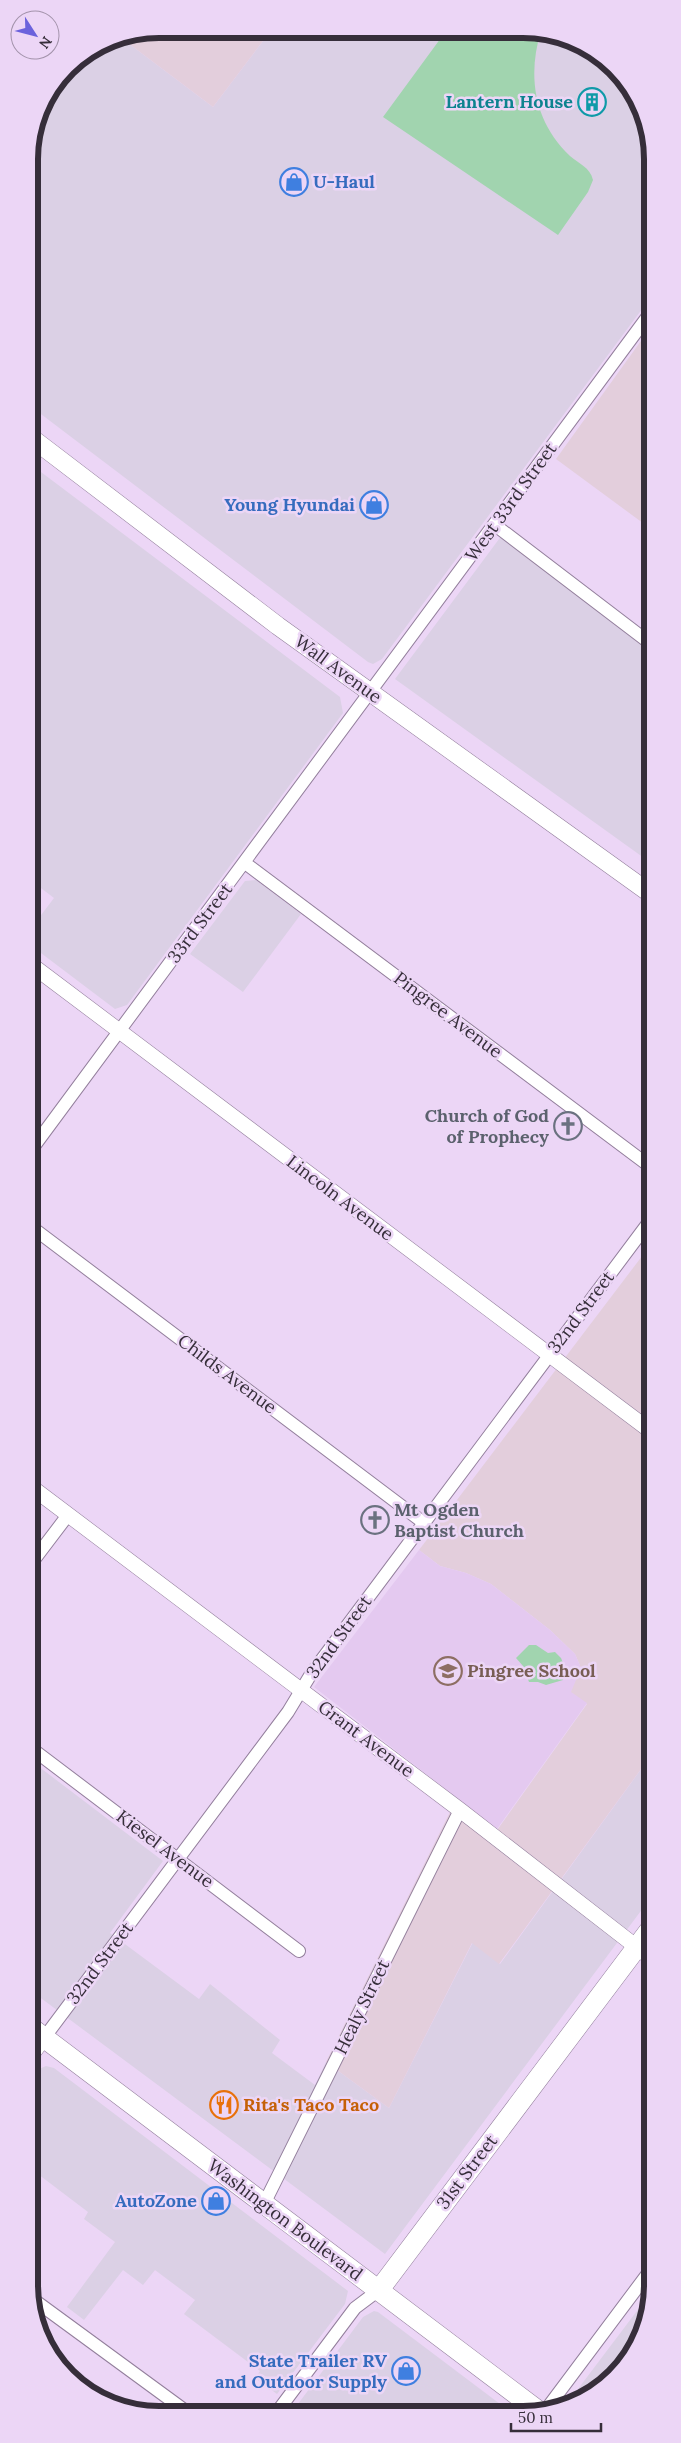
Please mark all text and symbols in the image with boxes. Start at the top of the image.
north arrow [10,10,60,60]
text: N [35,33,56,52]
building icon: Lantern House [577,87,607,117]
place label: Lantern House [446,90,573,113]
shop icon: U-Haul [279,167,309,197]
place label: U-Haul [313,170,375,193]
street label: West 33rd Street [460,438,561,566]
shop icon: Young Hyundai [359,490,389,520]
place label: Young Hyundai [224,493,355,516]
street label: Wall Avenue [290,629,387,708]
street label: 33rd Street [162,878,237,967]
street label: Pingree Avenue [390,966,507,1063]
place label: Church of God of Prophecy [425,1104,549,1148]
church icon: Church of God of Prophecy [553,1111,583,1141]
street label: Lincoln Avenue [282,1150,399,1245]
street label: 32nd Street [542,1266,619,1357]
street label: Childs Avenue [173,1329,282,1419]
place label: Mt Ogden Baptist Church [394,1498,524,1542]
church icon: Mt Ogden Baptist Church [360,1505,390,1535]
street label: 32nd Street [301,1591,376,1683]
school or university icon: Pingree School [433,1656,463,1686]
place label: Pingree School [467,1659,596,1682]
street label: Grant Avenue [314,1695,419,1782]
street label: Kiesel Avenue [112,1805,219,1893]
street label: 32nd Street [61,1917,138,2008]
street label: Healy Street [329,1956,394,2058]
restaurant icon: Rita's Taco Taco [209,2090,239,2120]
place label: Rita's Taco Taco [243,2093,379,2116]
street label: 31st Street [431,2130,502,2214]
street label: Washington Boulevard [203,2154,368,2286]
shop icon: AutoZone [201,2186,231,2216]
place label: AutoZone [115,2189,197,2212]
place label: State Trailer RV and Outdoor Supply [215,2349,387,2393]
shop icon: State Trailer RV and Outdoor Supply [391,2356,421,2386]
scale bar [511,2400,601,2432]
text: 50 m [518,2408,553,2427]

